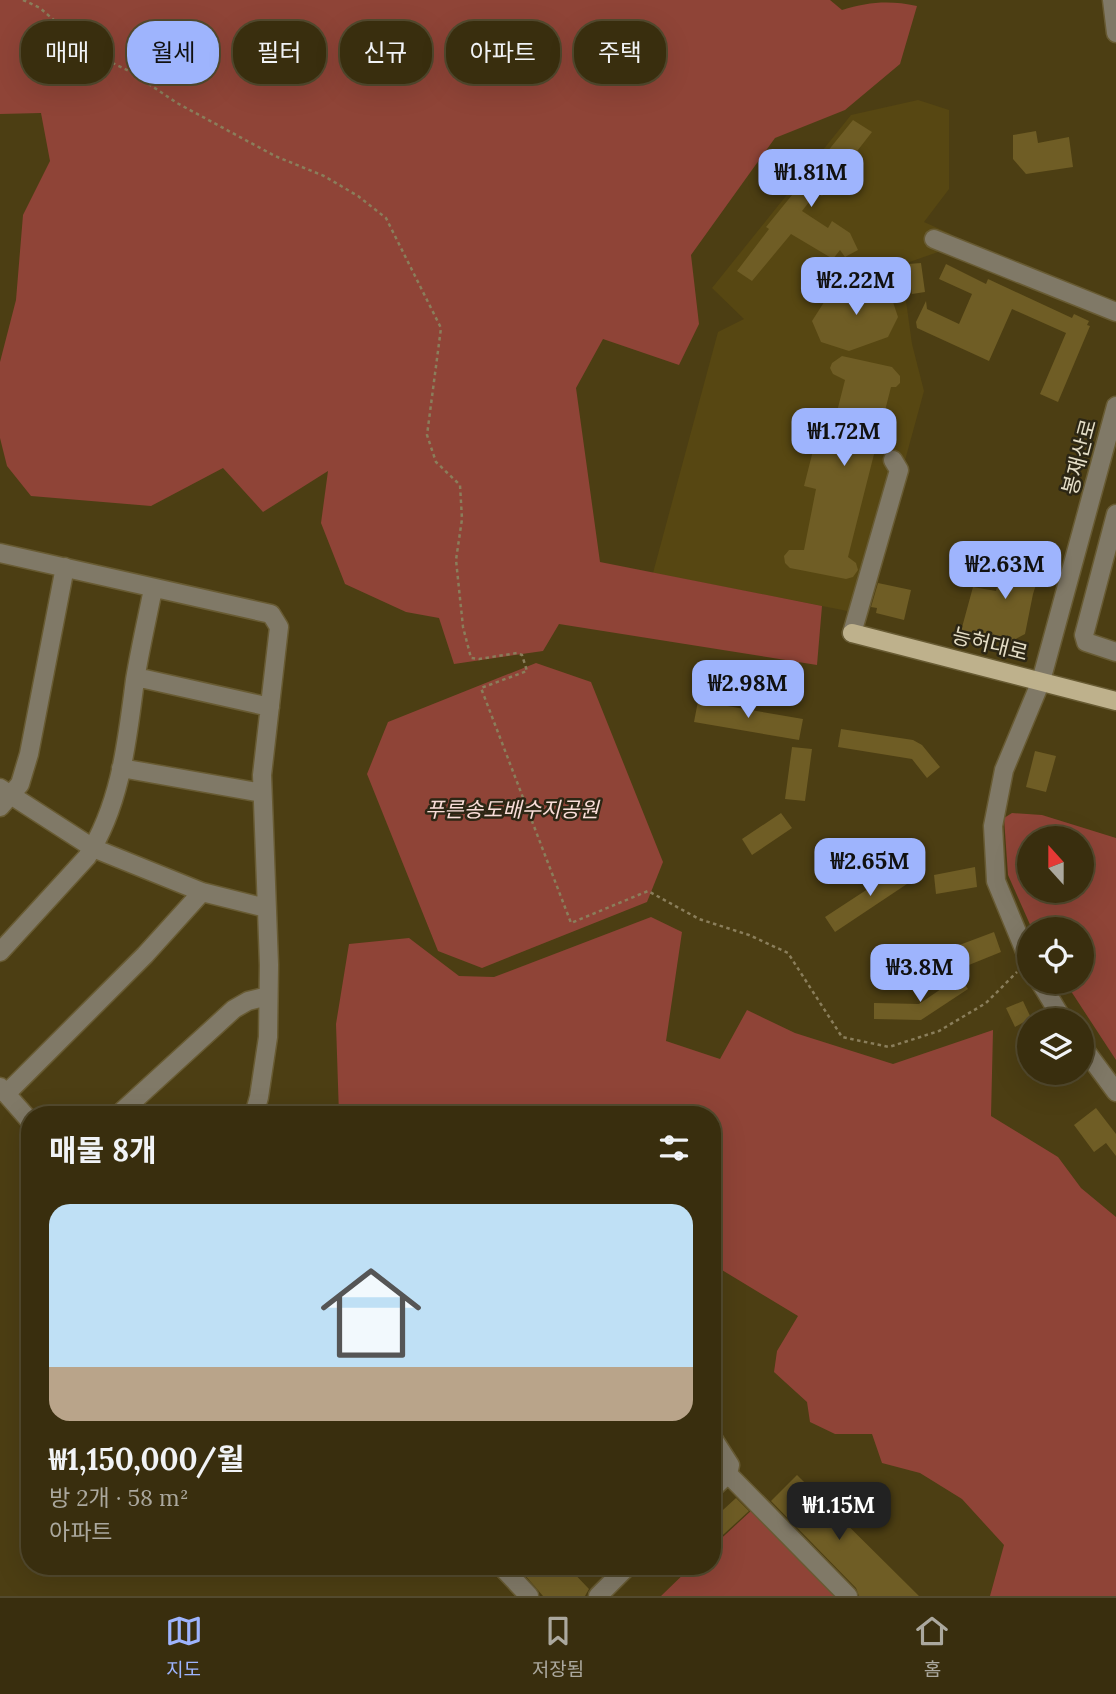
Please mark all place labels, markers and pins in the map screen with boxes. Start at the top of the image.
pin: ₩1.81M [754,150,868,209]
pin: ₩2.22M [799,258,913,317]
pin: ₩1.72M [787,408,901,468]
pin: ₩2.63M [948,542,1062,601]
pin: ₩2.98M [691,660,805,720]
pin: ₩2.65M [813,838,927,898]
pin: ₩3.8M [871,944,969,1004]
pin: ₩1.15M [782,1482,896,1542]

